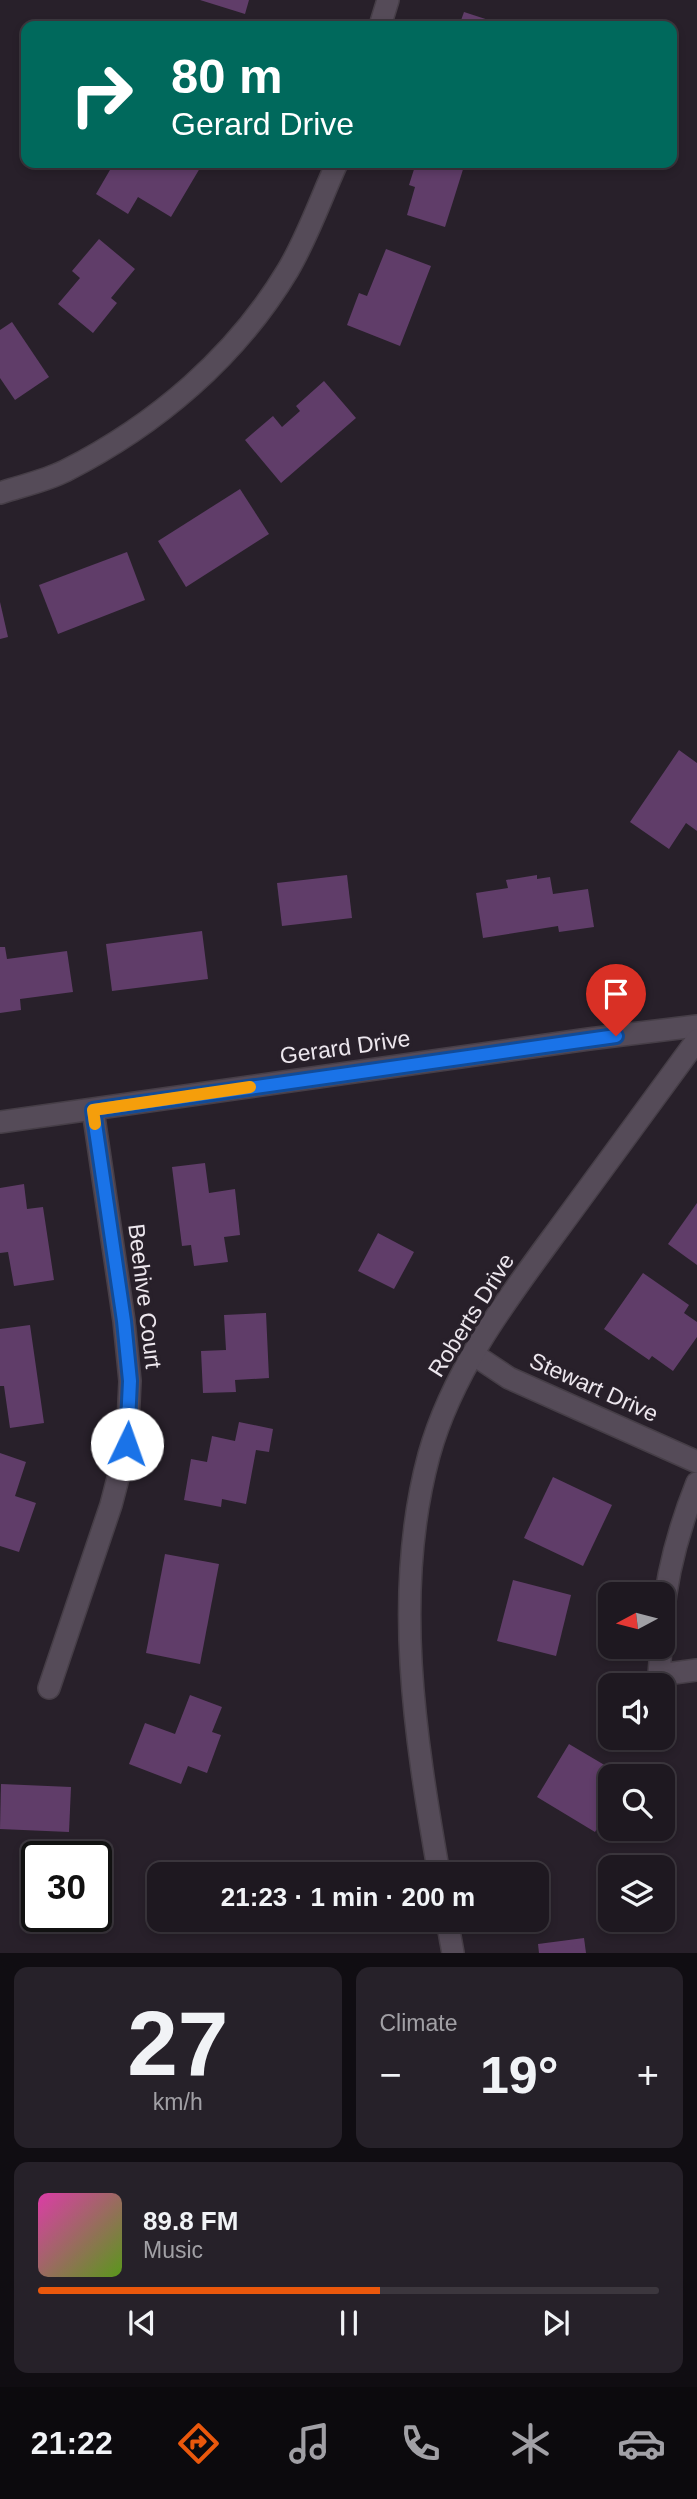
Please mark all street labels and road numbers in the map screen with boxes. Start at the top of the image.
street label: Gerard Drive [278,1025,412,1069]
street label: Beehive Court [123,1222,167,1371]
street label: Roberts Drive [423,1248,519,1382]
street label: Stewart Drive [526,1347,662,1427]

